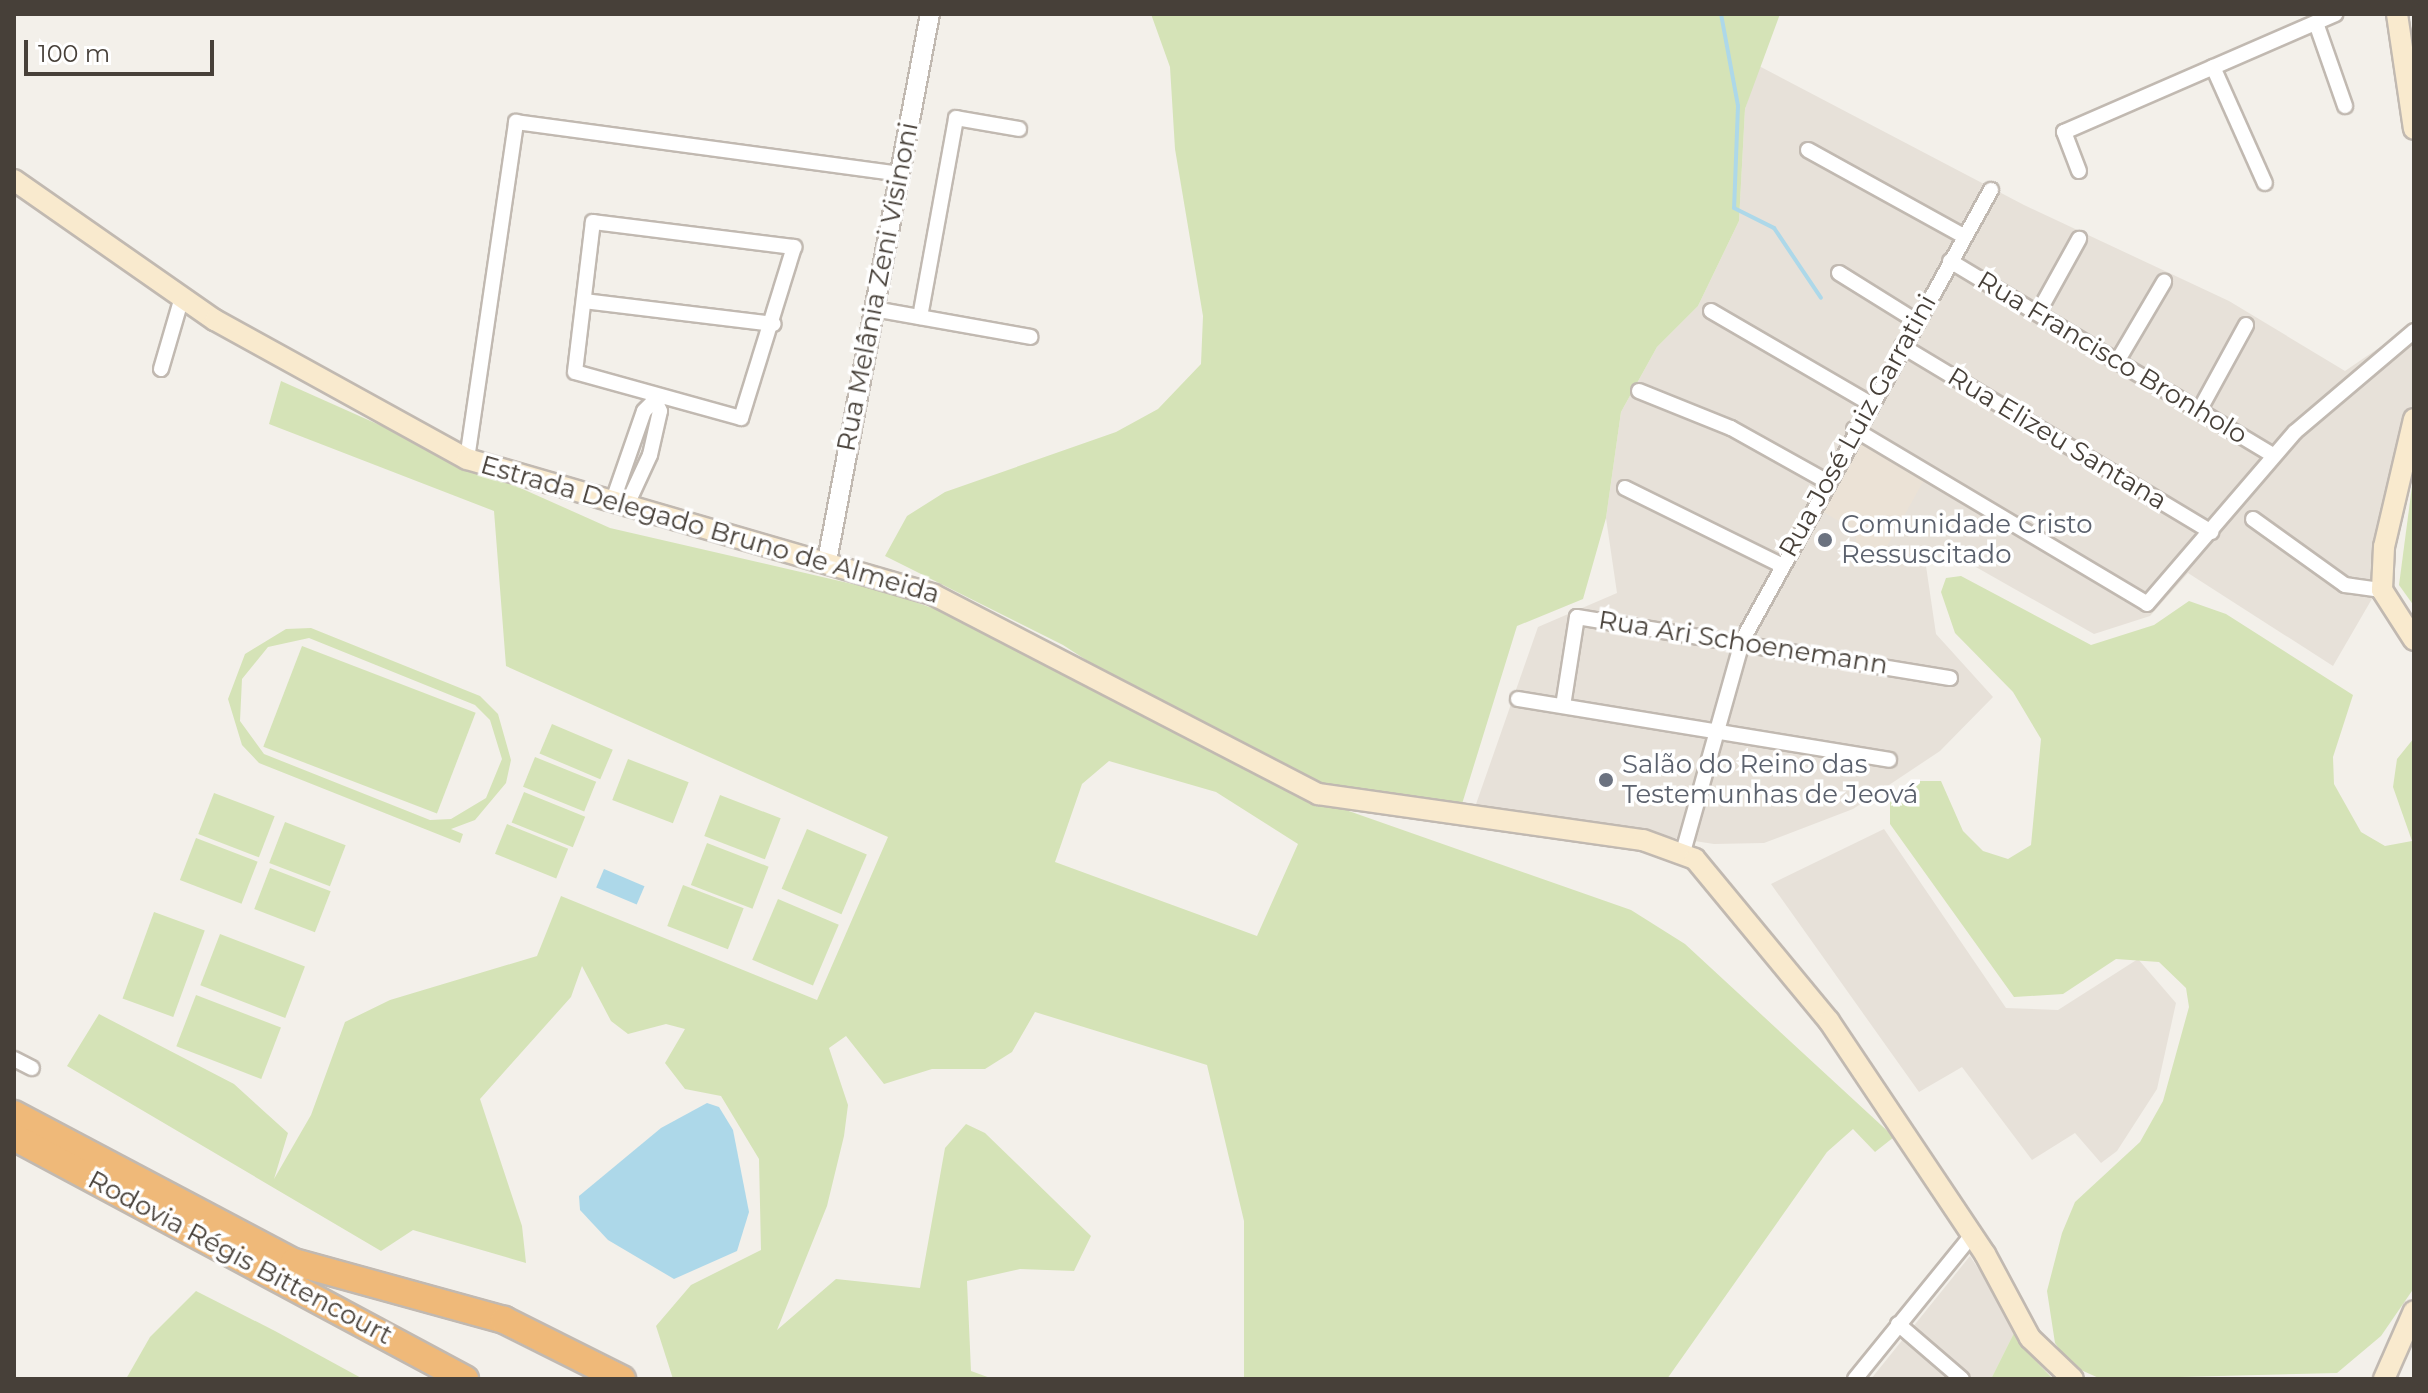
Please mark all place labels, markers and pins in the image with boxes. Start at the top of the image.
place label: Comunidade Cristo Ressuscitado [1841,509,2093,570]
marker: Comunidade Cristo Ressuscitado [1816,531,1834,549]
place label: Salão do Reino das Testemunhas de Jeová [1622,749,1918,810]
marker: Salão do Reino das Testemunhas de Jeová [1597,771,1615,789]

